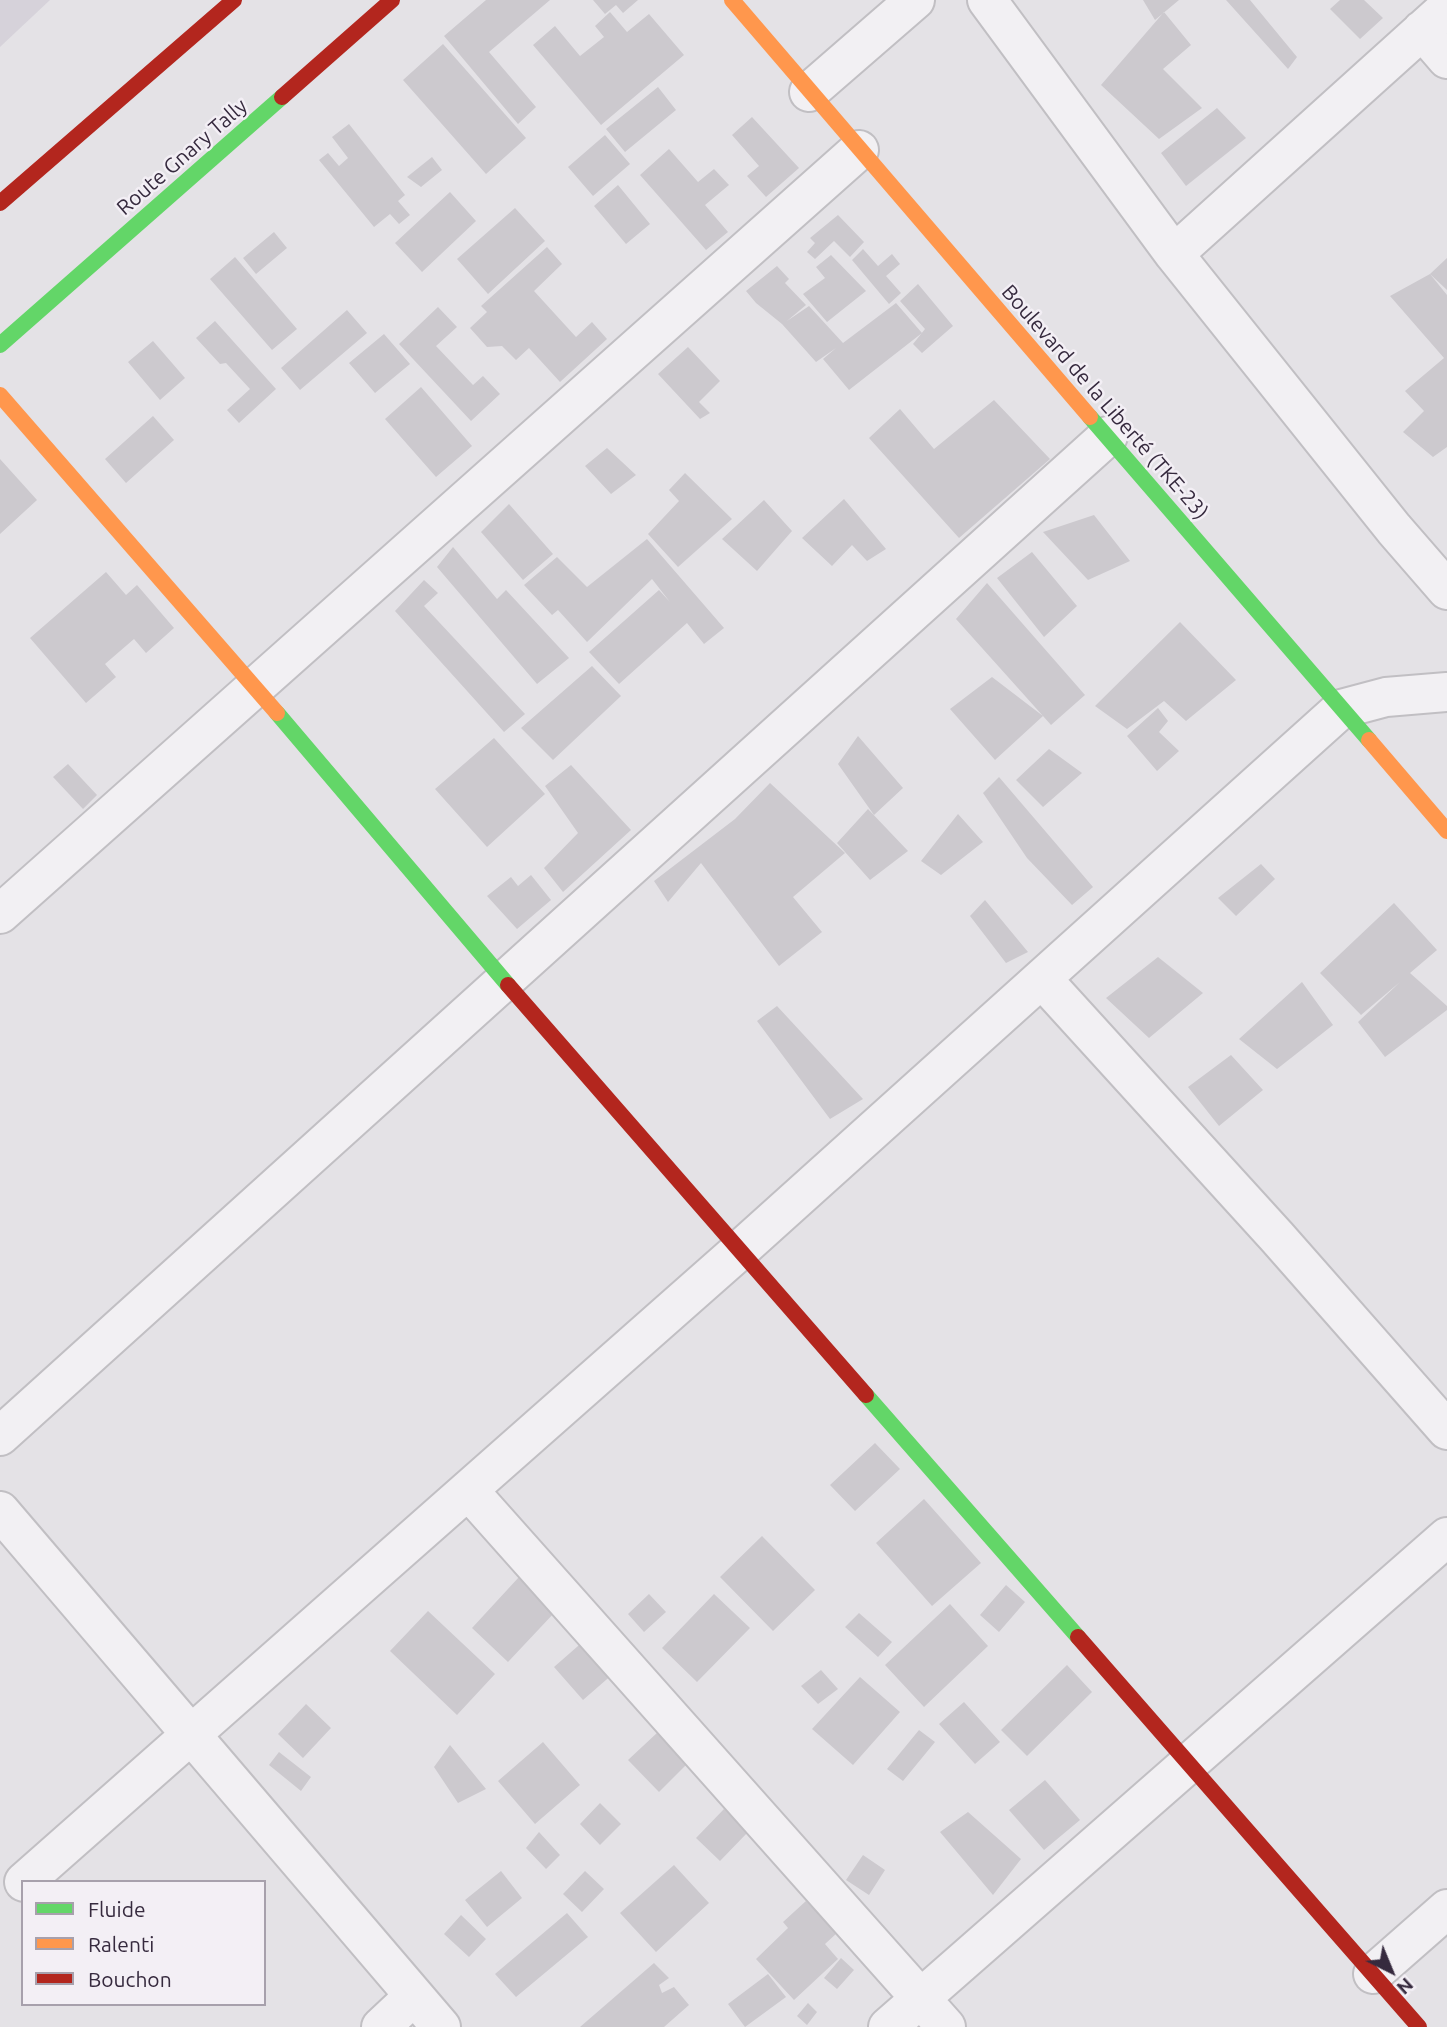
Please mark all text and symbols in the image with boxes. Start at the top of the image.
street label: Route Gnary Tally [112,93,252,221]
street label: Boulevard de la Liberté (TKE-23) [996,280,1214,524]
legend [21,1880,266,2006]
text: Fluide [88,1897,146,1921]
text: Ralenti [88,1932,154,1956]
north arrow [1356,1936,1426,2006]
text: Bouchon [88,1967,172,1991]
text: N [1393,1973,1418,1999]

